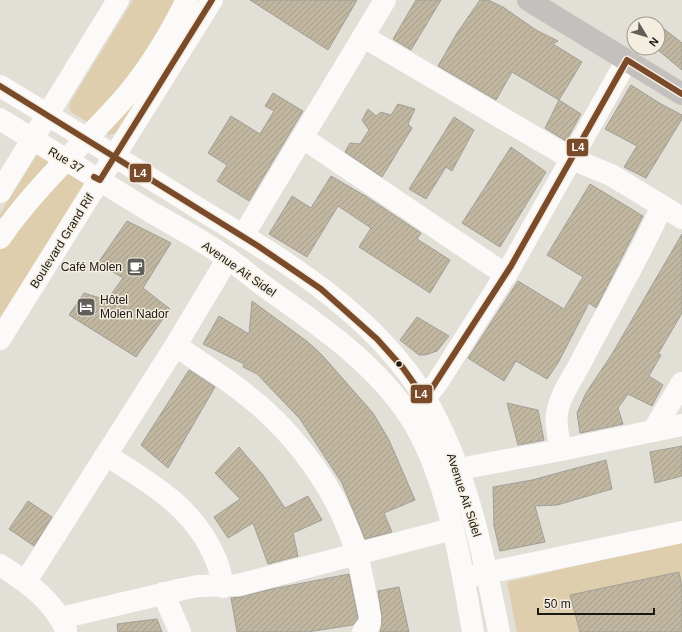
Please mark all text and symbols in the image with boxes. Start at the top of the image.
north arrow [626,16,666,56]
text: N [647,35,661,49]
line badge: L4 [566,138,589,157]
text: L4 [572,141,585,153]
street label: Rue 37 [46,144,86,176]
line badge: L4 [129,163,152,183]
text: L4 [134,167,147,179]
street label: Boulevard Grand Rif [27,191,97,291]
street label: Avenue Ait Sidel [199,238,279,300]
cafe icon: Café Molen [125,256,147,278]
place label: Café Molen [61,260,122,274]
place label: Hôtel Molen Nador [100,293,169,321]
hotel icon: Hôtel Molen Nador [75,296,97,318]
unlabelled marker [394,359,404,369]
line badge: L4 [410,384,433,404]
text: L4 [415,388,428,400]
street label: Avenue Ait Sidel [444,451,484,539]
scale bar [538,590,654,616]
text: 50 m [544,597,571,611]

